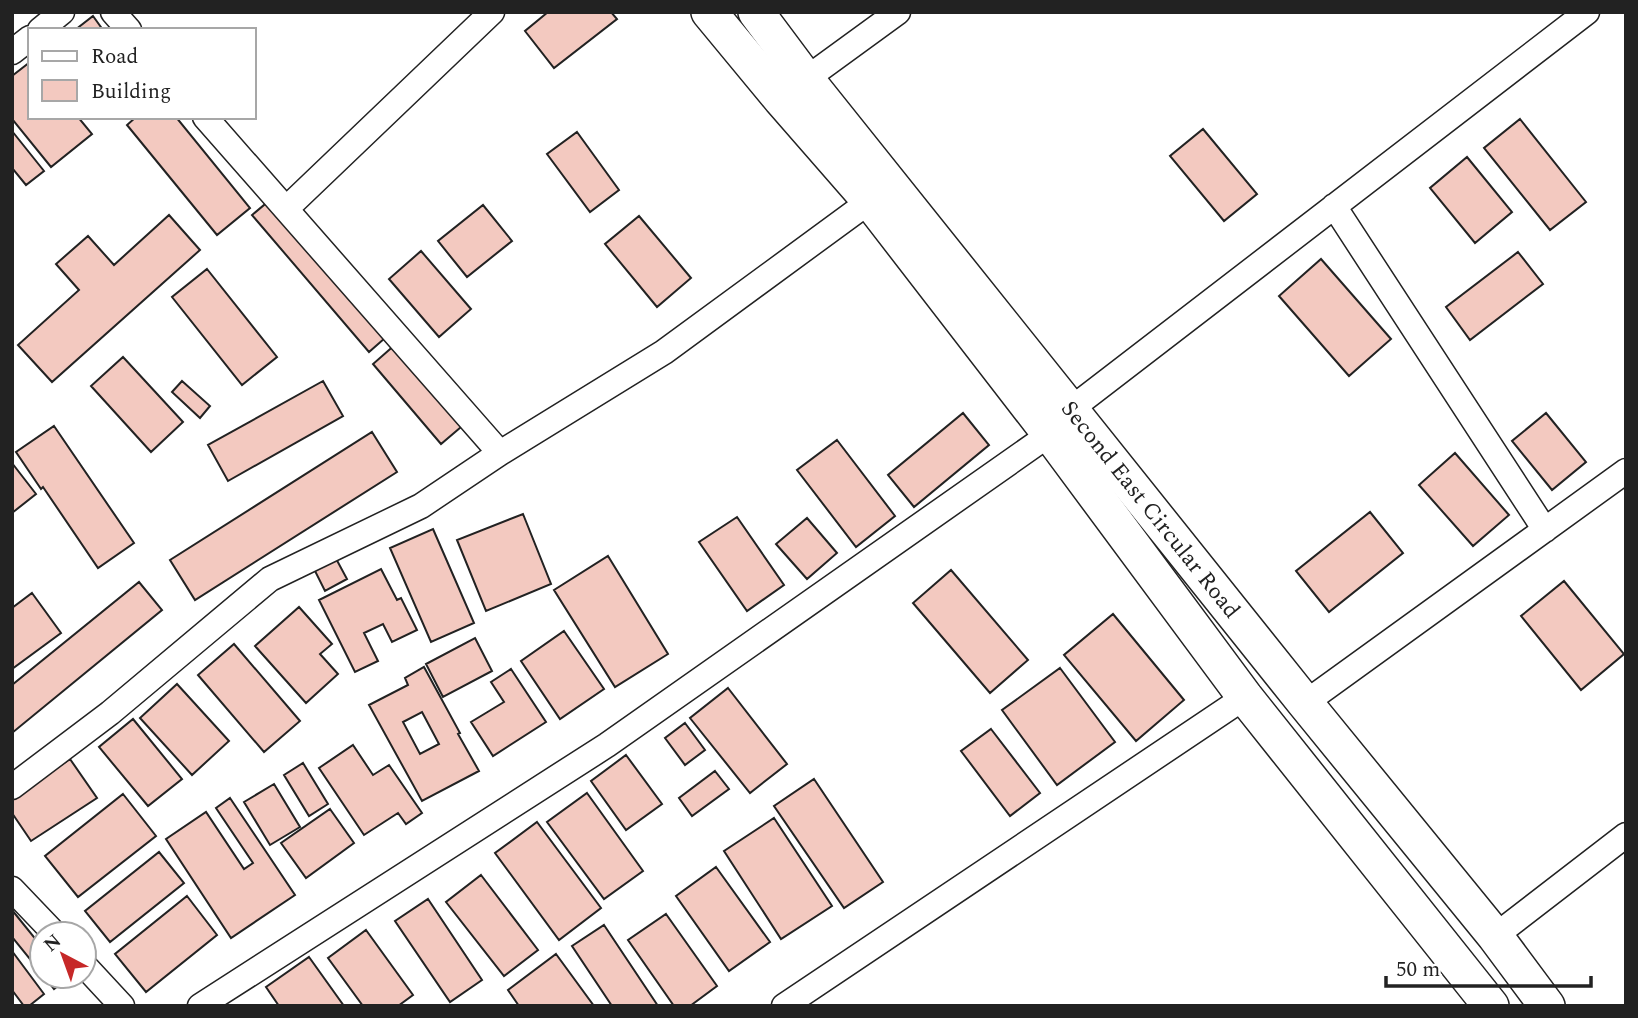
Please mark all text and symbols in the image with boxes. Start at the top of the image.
legend [28,28,256,119]
text: Road [91,41,138,73]
text: Building [91,76,171,108]
street label: Second East Circular Road [1052,393,1249,626]
north arrow [28,920,98,990]
text: N [37,927,68,959]
scale bar [1386,944,1591,988]
text: 50 m [1396,954,1440,986]

